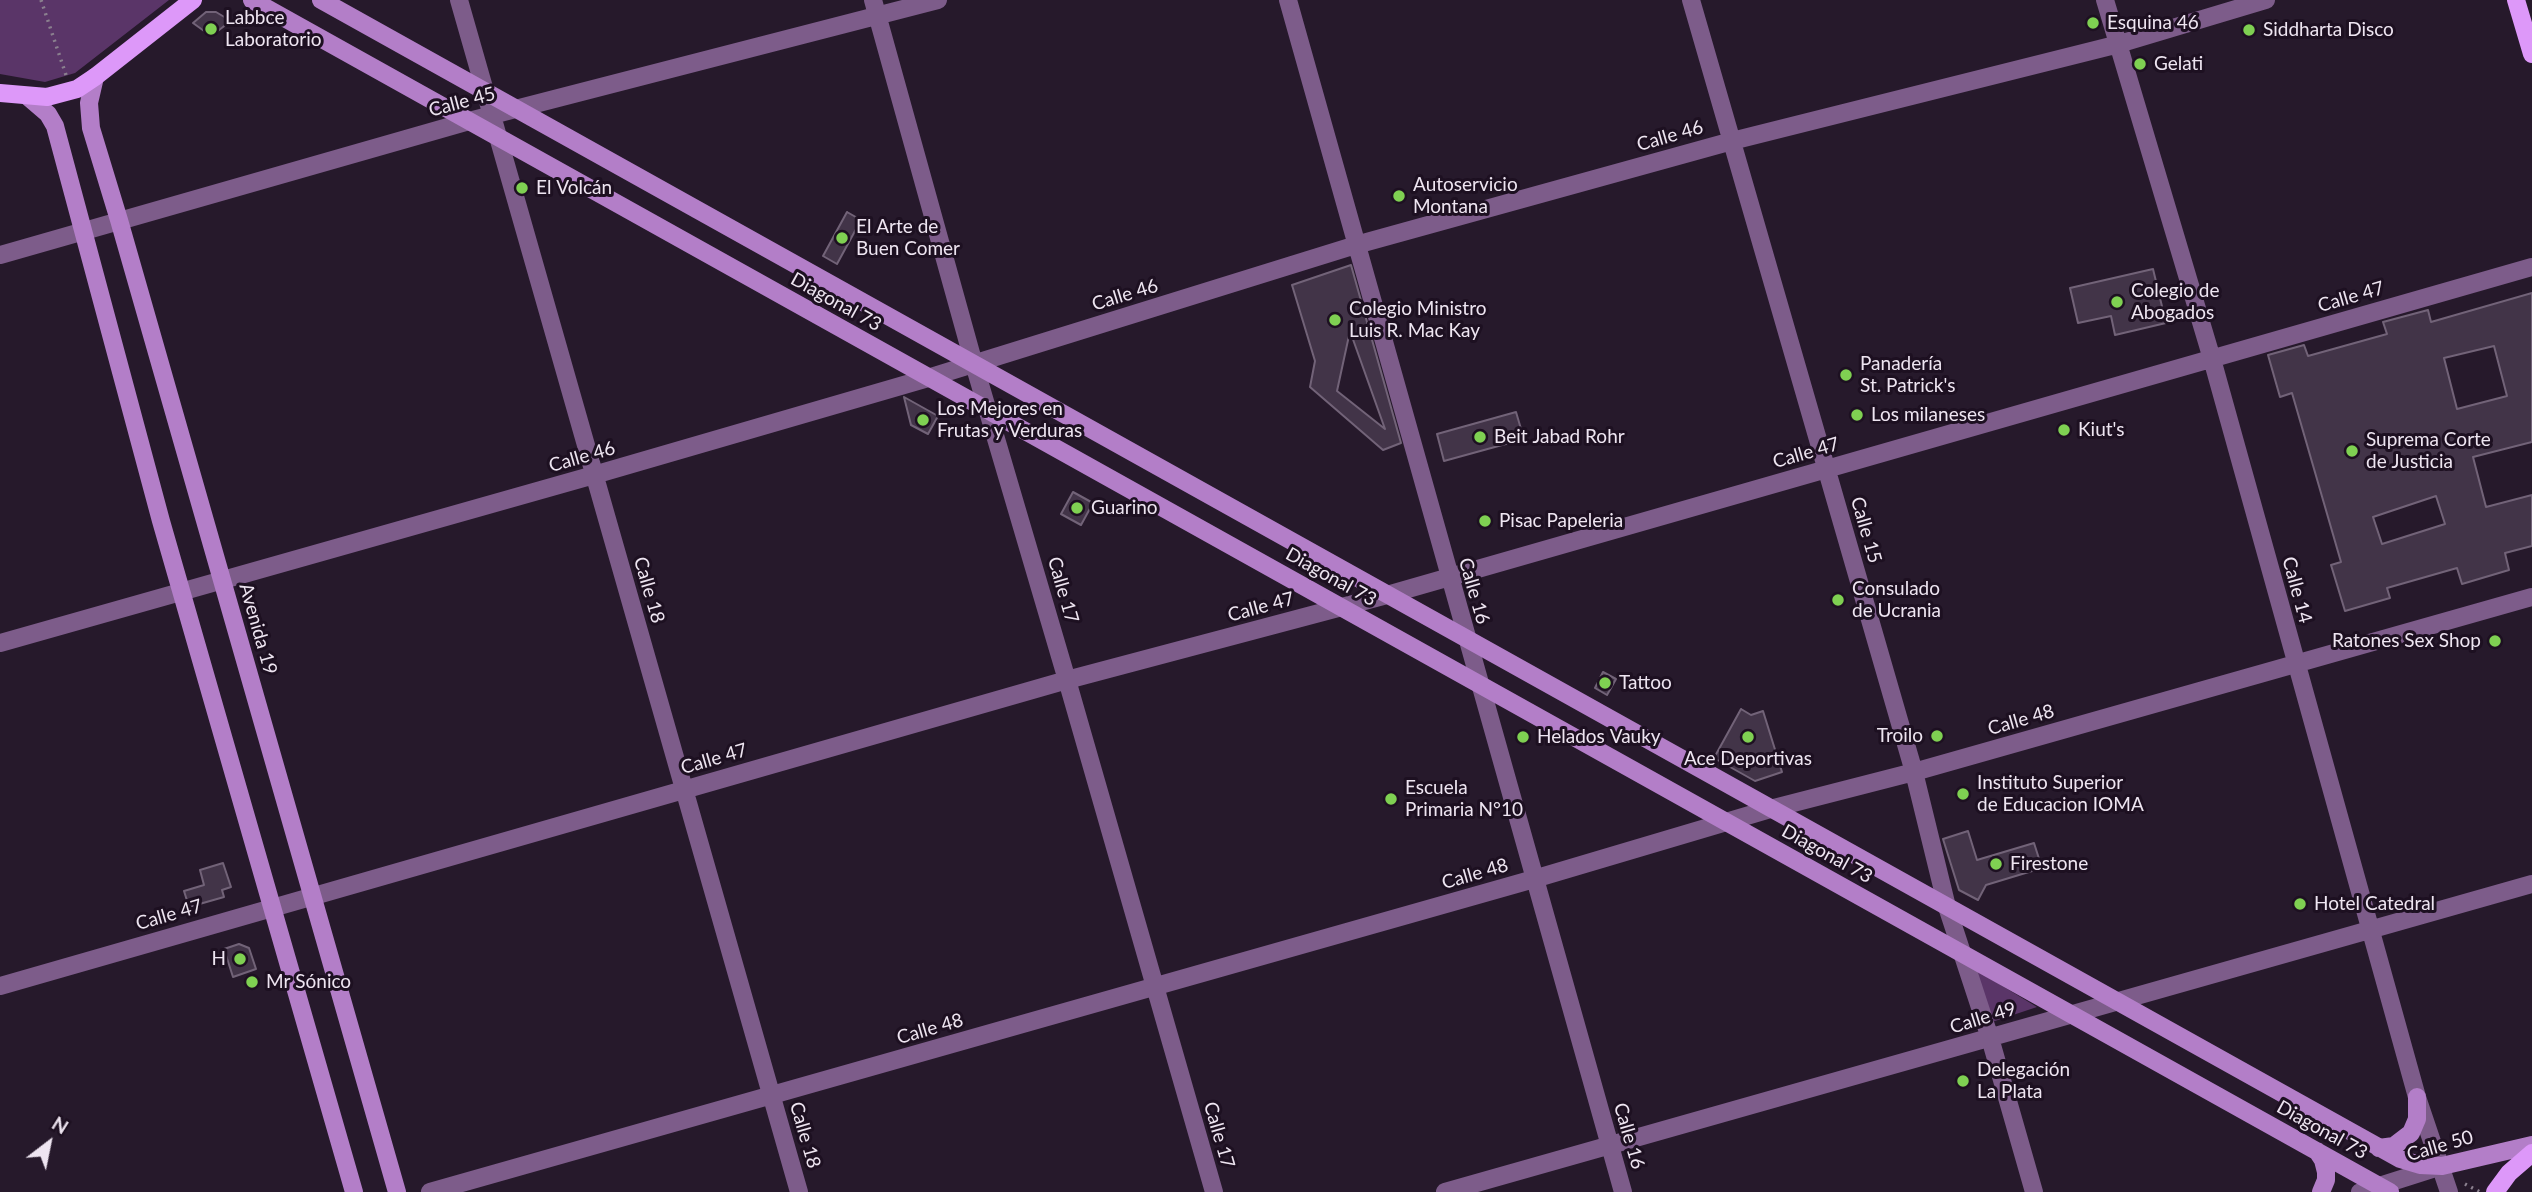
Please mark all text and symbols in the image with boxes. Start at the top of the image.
place label: Labbce Laboratorio [225,7,321,51]
place label: Esquina 46 [2107,12,2199,34]
marker: Esquina 46 [2085,15,2101,31]
place label: Siddharta Disco [2263,19,2394,41]
marker: Labbce Laboratorio [203,21,219,37]
marker: Siddharta Disco [2241,22,2257,38]
place label: Gelati [2154,53,2203,75]
marker: Gelati [2132,56,2148,72]
street label: Calle 45 [426,82,498,122]
street label: Calle 46 [1634,116,1706,156]
place label: Autoservicio Montana [1413,174,1518,218]
place label: El Volcán [536,177,612,199]
marker: El Volcán [514,180,530,196]
marker: Autoservicio Montana [1391,188,1407,204]
place label: El Arte de Buen Comer [856,216,960,260]
marker: El Arte de Buen Comer [834,230,850,246]
street label: Diagonal 73 [787,268,885,336]
street label: Calle 46 [1089,274,1161,316]
street label: Calle 47 [2315,277,2387,317]
place label: Colegio de Abogados [2131,280,2220,324]
marker: Colegio de Abogados [2109,294,2125,310]
place label: Colegio Ministro Luis R. Mac Kay [1349,298,1486,342]
marker: Colegio Ministro Luis R. Mac Kay [1327,312,1343,328]
place label: Panadería St. Patrick's [1860,353,1955,397]
marker: Panadería St. Patrick's [1838,367,1854,383]
place label: Los Mejores en Frutas y Verduras [937,398,1082,442]
place label: Los milaneses [1871,404,1985,426]
marker: Los milaneses [1849,407,1865,423]
marker: Los Mejores en Frutas y Verduras [915,412,931,428]
place label: Kiut's [2078,419,2124,441]
marker: Kiut's [2056,422,2072,438]
place label: Beit Jabad Rohr [1494,426,1625,448]
marker: Beit Jabad Rohr [1472,429,1488,445]
place label: Suprema Corte de Justicia [2366,429,2491,473]
street label: Calle 47 [1770,433,1842,473]
street label: Calle 46 [546,437,618,477]
marker: Suprema Corte de Justicia [2344,443,2360,459]
street label: Calle 15 [1846,494,1886,566]
place label: Guarino [1091,497,1158,519]
marker: Guarino [1069,500,1085,516]
place label: Pisac Papeleria [1499,510,1623,532]
marker: Pisac Papeleria [1477,513,1493,529]
street label: Diagonal 73 [1282,543,1380,611]
street label: Calle 18 [629,554,669,626]
street label: Calle 17 [1043,554,1083,626]
street label: Calle 14 [2277,554,2317,626]
street label: Calle 16 [1454,555,1494,627]
place label: Consulado de Ucrania [1852,578,1941,622]
street label: Avenida 19 [234,581,282,677]
street label: Calle 47 [1225,587,1297,627]
marker: Consulado de Ucrania [1830,592,1846,608]
place label: Ratones Sex Shop [2332,630,2481,652]
marker: Ratones Sex Shop [2487,633,2503,649]
place label: Tattoo [1619,672,1672,694]
marker: Tattoo [1597,675,1613,691]
street label: Calle 48 [1985,700,2057,740]
place label: Troilo [1877,725,1923,747]
place label: Helados Vauky [1537,726,1661,748]
marker: Troilo [1929,728,1945,744]
marker: Helados Vauky [1515,729,1531,745]
marker: Ace Deportivas [1740,729,1756,745]
street label: Calle 47 [678,739,750,779]
place label: Ace Deportivas [1684,748,1812,770]
place label: Instituto Superior de Educacion IOMA [1977,772,2144,816]
place label: Escuela Primaria N°10 [1405,777,1523,821]
marker: Instituto Superior de Educacion IOMA [1955,786,1971,802]
marker: Escuela Primaria N°10 [1383,791,1399,807]
street label: Diagonal 73 [1778,820,1876,888]
place label: Firestone [2010,853,2088,875]
street label: Calle 48 [1439,854,1511,894]
marker: Firestone [1988,856,2004,872]
place label: Hotel Catedral [2314,893,2435,915]
street label: Calle 47 [133,895,205,935]
marker: Hotel Catedral [2292,896,2308,912]
place label: H [211,948,226,970]
marker: H [232,951,248,967]
place label: Mr Sónico [266,971,351,993]
marker: Mr Sónico [244,974,260,990]
street label: Calle 49 [1947,997,2019,1039]
street label: Calle 48 [894,1009,966,1049]
place label: Delegación La Plata [1977,1059,2070,1103]
marker: Delegación La Plata [1955,1073,1971,1089]
street label: Diagonal 73 [2273,1096,2371,1164]
street label: Calle 18 [785,1099,825,1171]
street label: Calle 17 [1199,1099,1239,1171]
street label: Calle 16 [1609,1100,1649,1172]
north arrow [14,1108,84,1178]
text: N [48,1111,73,1138]
street label: Calle 50 [2404,1126,2476,1166]

